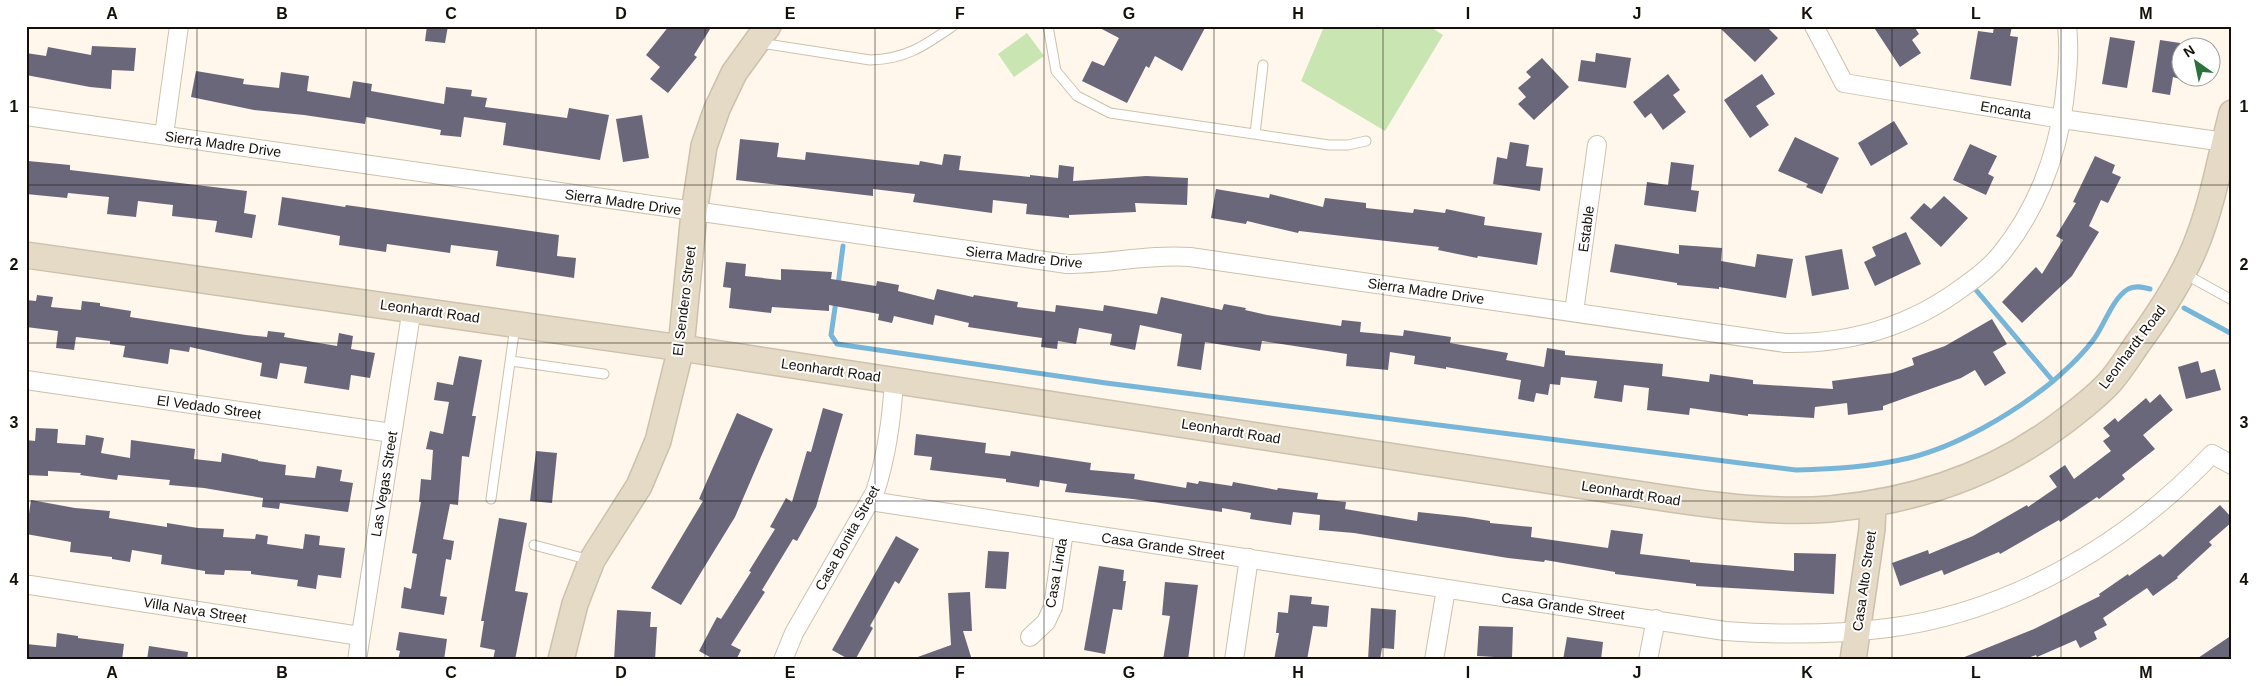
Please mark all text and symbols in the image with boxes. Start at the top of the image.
text: A [106,5,118,22]
text: B [276,5,288,22]
text: C [445,5,457,22]
text: D [615,5,627,22]
text: E [785,5,796,22]
text: F [955,5,965,22]
text: G [1123,5,1135,22]
text: H [1292,5,1304,22]
text: I [1466,5,1470,22]
text: J [1633,5,1641,22]
text: K [1801,5,1813,22]
text: L [1971,5,1981,22]
text: M [2139,5,2153,22]
north arrow [2170,38,2220,88]
text: N [2180,42,2198,61]
text: 1 [10,98,19,115]
street label: Encanta [1979,98,2033,122]
text: 1 [2240,98,2249,115]
street label: Sierra Madre Drive [164,128,282,160]
street label: Sierra Madre Drive [564,186,682,218]
street label: Estable [1575,205,1597,253]
street label: Sierra Madre Drive [965,243,1083,271]
street label: El Sendero Street [669,245,699,357]
text: 2 [10,256,19,273]
text: 2 [2240,256,2249,273]
street label: Sierra Madre Drive [1367,275,1485,307]
street label: Leonhardt Road [379,296,481,326]
street label: Leonhardt Road [2095,302,2169,392]
street label: Leonhardt Road [780,355,882,385]
street label: El Vedado Street [156,392,262,422]
text: 3 [10,414,19,431]
text: 3 [2240,414,2249,431]
street label: Leonhardt Road [1180,415,1282,447]
street label: Las Vegas Street [368,430,400,538]
street label: Leonhardt Road [1580,477,1682,509]
street label: Casa Bonita Street [812,483,883,593]
street label: Casa Grande Street [1100,529,1226,563]
street label: Casa Alto Street [1849,530,1879,632]
street label: Casa Linda [1042,537,1070,609]
text: 4 [10,571,19,588]
text: 4 [2240,571,2249,588]
street label: Casa Grande Street [1500,589,1626,623]
street label: Villa Nava Street [142,594,248,626]
text: A [106,664,118,681]
text: B [276,664,288,681]
text: C [445,664,457,681]
text: D [615,664,627,681]
text: E [785,664,796,681]
text: F [955,664,965,681]
text: G [1123,664,1135,681]
text: H [1292,664,1304,681]
text: I [1466,664,1470,681]
text: J [1633,664,1641,681]
text: K [1801,664,1813,681]
text: L [1971,664,1981,681]
text: M [2139,664,2153,681]

